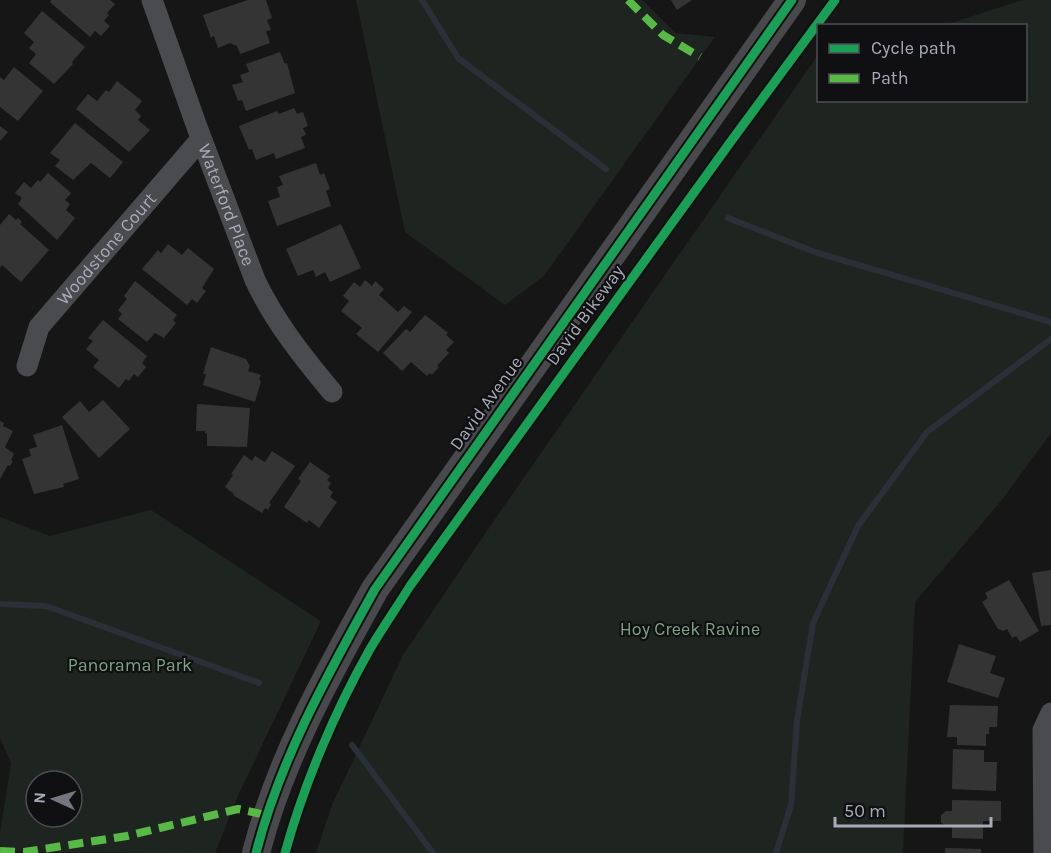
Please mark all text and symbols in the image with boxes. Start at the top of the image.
legend [817,24,1027,102]
text: Cycle path [871,37,956,59]
text: Path [871,67,909,89]
street label: Waterford Place [193,141,260,269]
street label: Woodstone Court [52,188,161,310]
street label: David Bikeway [541,260,629,369]
street label: David Avenue [445,352,527,454]
park label: Hoy Creek Ravine [620,618,760,640]
park label: Panorama Park [68,654,192,676]
north arrow [24,769,84,829]
scale bar [835,790,991,828]
text: N [30,792,49,804]
text: 50 m [844,800,886,822]

